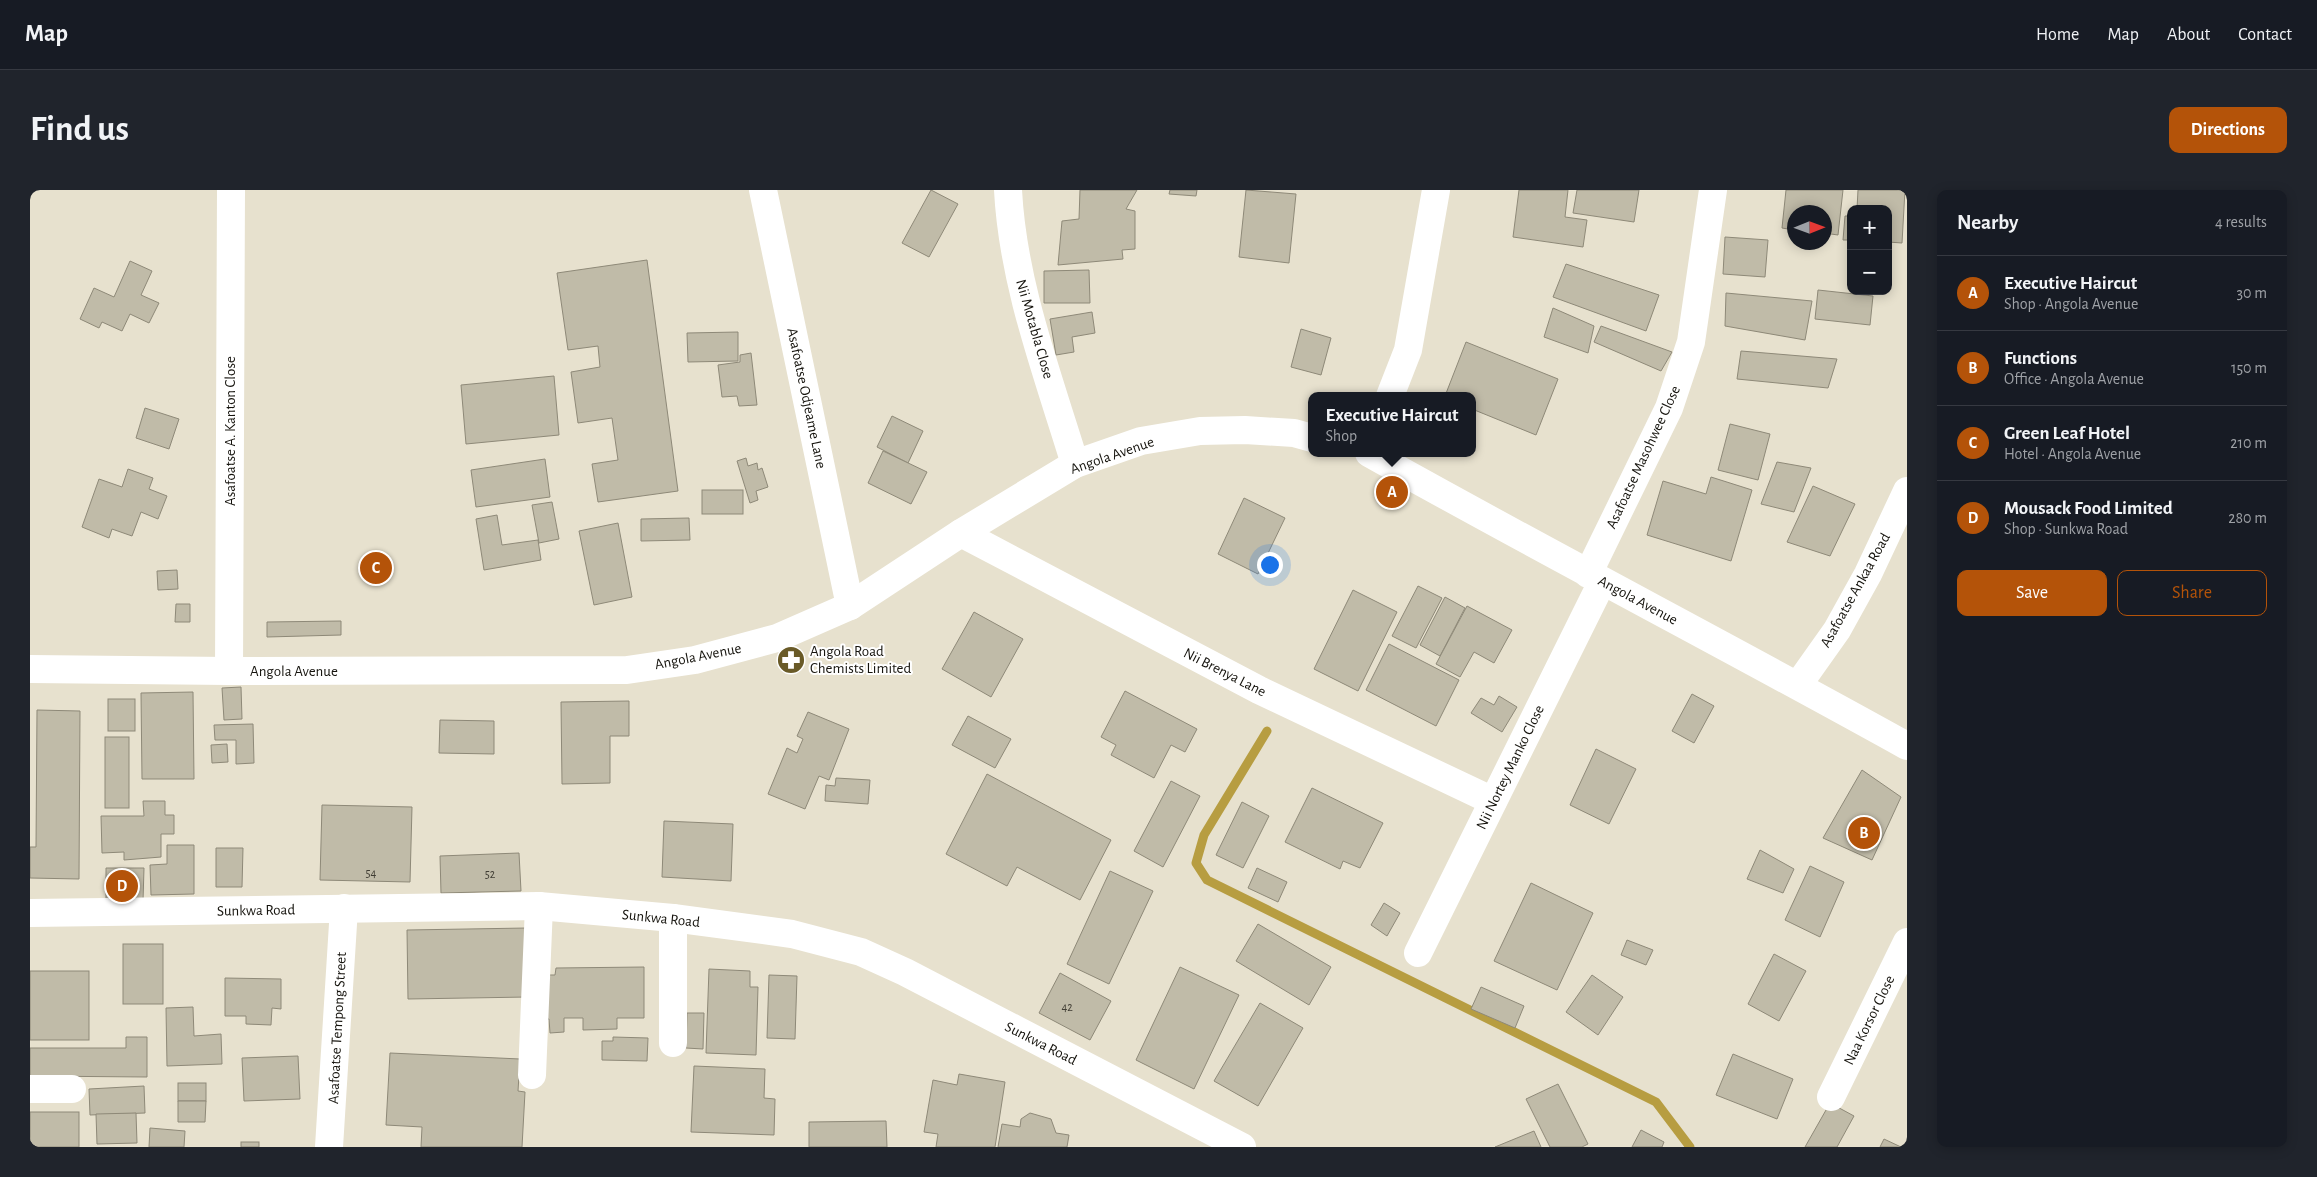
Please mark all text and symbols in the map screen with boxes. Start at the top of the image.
text: Map [25,22,68,46]
text: Home [2036,26,2079,44]
text: Map [2107,26,2139,44]
text: About [2167,26,2210,44]
text: Contact [2238,26,2292,44]
button: Directions [2169,107,2287,153]
text: Find us [30,112,129,147]
north arrow [1787,205,1832,250]
map controls [1847,205,1892,295]
button: + [1847,205,1892,250]
text: Nearby [1957,212,2018,233]
text: 4 results [2215,214,2267,230]
button: − [1847,250,1892,295]
text: Executive Haircut [2004,274,2137,293]
street label: Nii Motabla Close [1013,278,1056,381]
text: A [1968,285,1978,301]
text: 30 m [2237,285,2267,301]
text: Shop · Angola Avenue [2004,296,2138,312]
street label: Asafoatse Odjeame Lane [784,326,829,470]
text: Functions [2004,349,2077,368]
street label: Asafoatse A. Kanton Close [223,356,238,506]
text: B [1968,360,1978,376]
text: 150 m [2231,360,2267,376]
text: Office · Angola Avenue [2004,371,2144,387]
street label: Asafoatse Masohwee Close [1604,383,1683,531]
popup [1308,392,1476,457]
text: Executive Haircut [1325,406,1459,425]
text: Green Leaf Hotel [2004,424,2130,443]
text: Shop [1325,428,1357,444]
street label: Angola Avenue [1068,434,1156,477]
text: C [1969,435,1977,451]
text: 210 m [2230,435,2267,451]
text: Hotel · Angola Avenue [2004,446,2141,462]
pin: A [1376,473,1408,511]
text: Mousack Food Limited [2004,499,2173,518]
text: D [1968,510,1978,526]
text: 280 m [2228,510,2267,526]
text: Shop · Sunkwa Road [2004,521,2128,537]
street label: Asafoatse Ankaa Road [1818,530,1893,650]
pin: C [360,549,392,587]
your location [1257,552,1283,578]
button: Save [1957,570,2107,616]
button: Share [2117,570,2267,616]
street label: Angola Avenue [1595,573,1680,628]
street label: Angola Avenue [654,641,743,672]
place label: Angola Road Chemists Limited [810,644,911,676]
pharmacy icon: Angola Road Chemists Limited [776,645,806,675]
street label: Nii Brenya Lane [1181,645,1268,700]
street label: Angola Avenue [250,664,338,679]
street label: Nii Nortey Manko Close [1474,703,1547,832]
pin: B [1848,814,1880,852]
pin: D [106,867,138,905]
house number: 54 [366,867,377,879]
house number: 52 [485,868,496,880]
street label: Sunkwa Road [217,902,295,919]
street label: Sunkwa Road [621,907,701,930]
street label: Asafoatse Tempong Street [326,951,349,1104]
street label: Naa Korsor Close [1841,973,1898,1067]
house number: 42 [1061,1001,1073,1013]
street label: Sunkwa Road [1002,1019,1079,1068]

